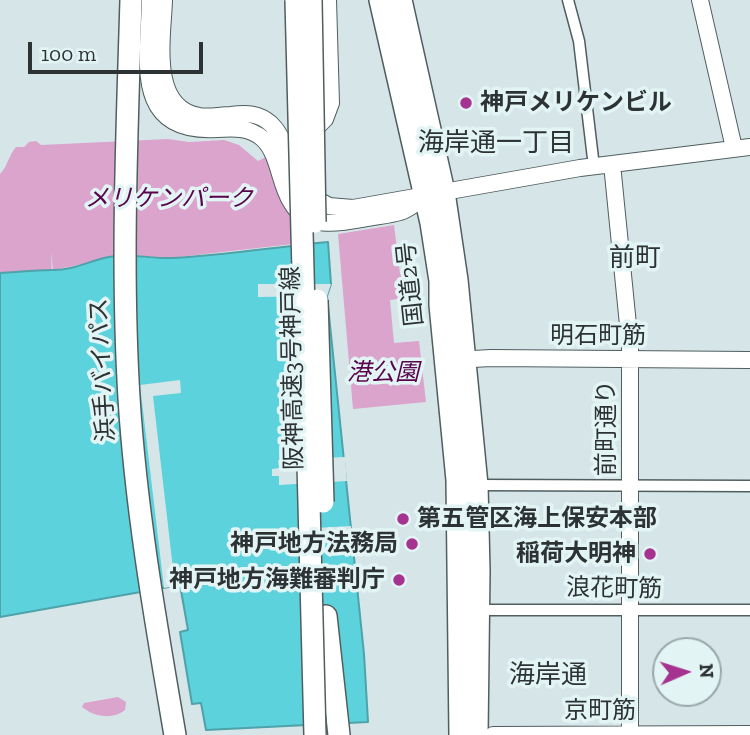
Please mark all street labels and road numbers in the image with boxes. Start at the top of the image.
street label: 国道2号 [392,241,430,327]
street label: 阪神高速3号神戸線 [277,266,309,470]
street label: 浜手バイパス [85,297,121,443]
street label: 明石町筋 [550,322,646,350]
street label: 前町通り [593,380,621,476]
street label: 浪花町筋 [566,574,662,604]
street label: 京町筋 [564,697,636,725]

